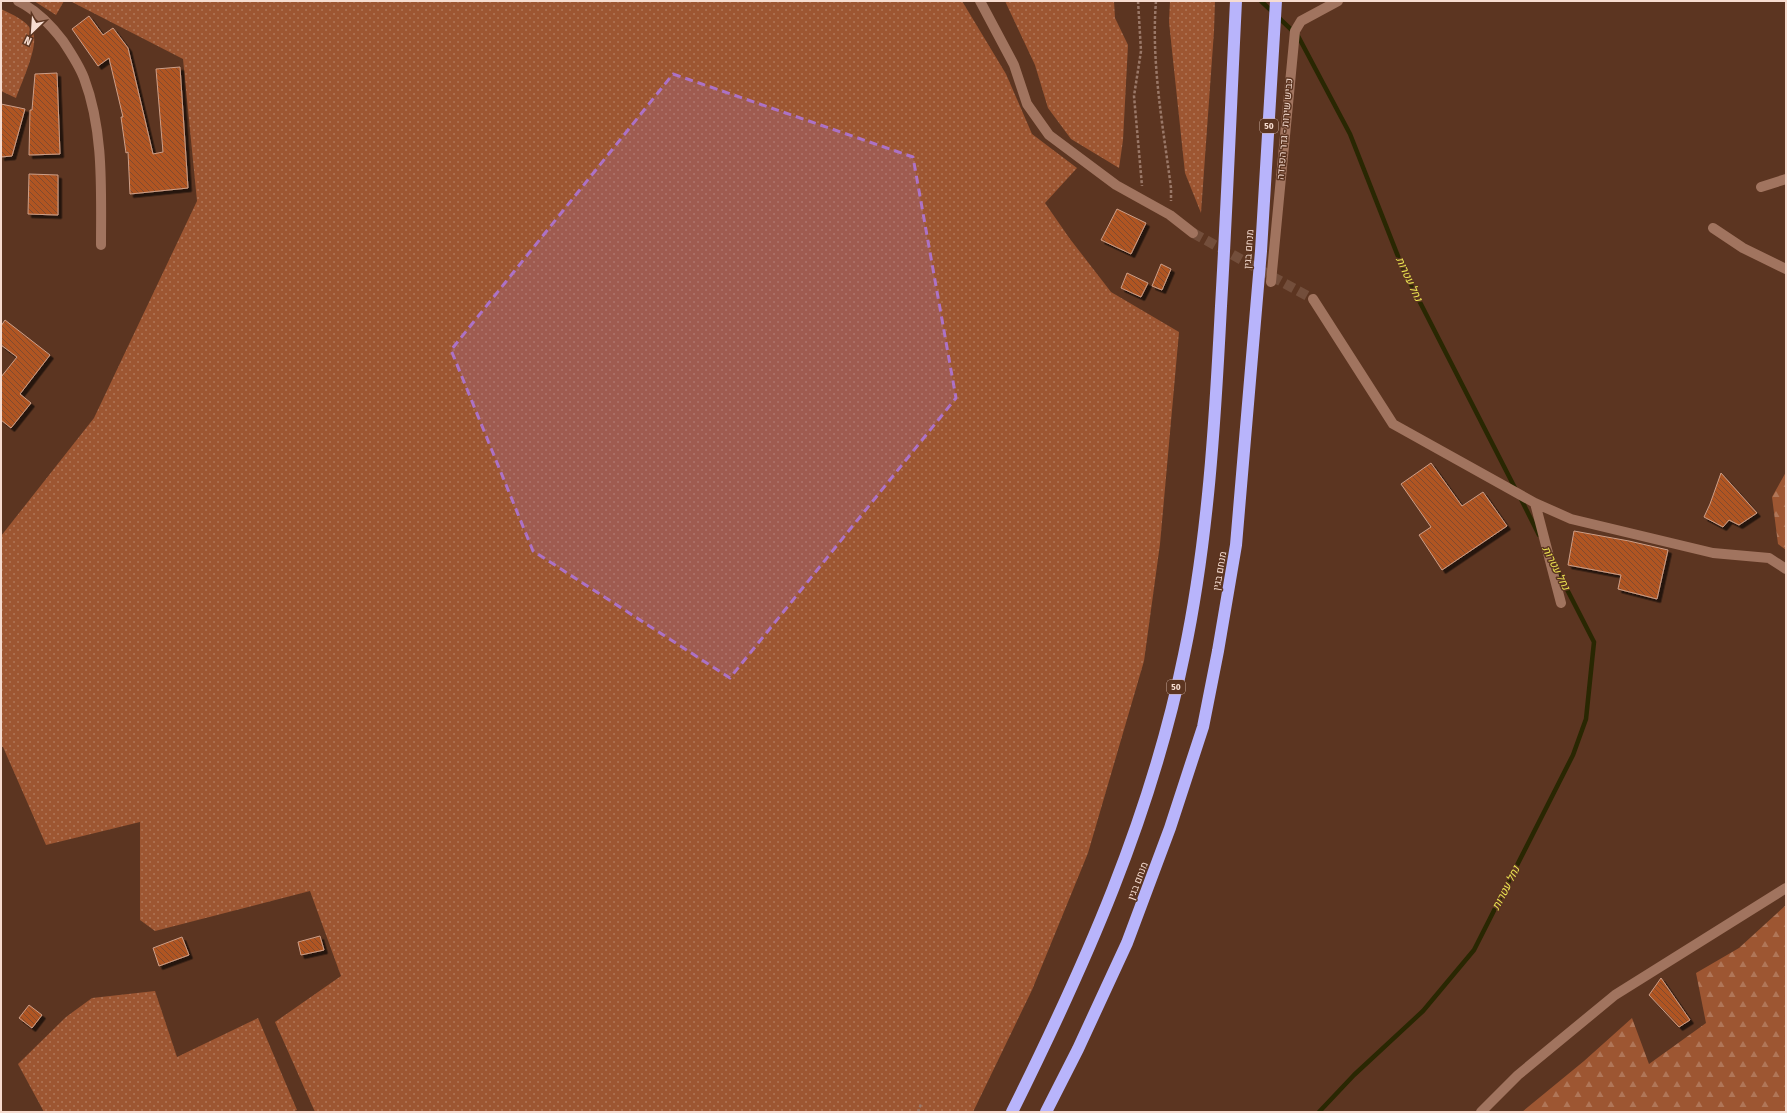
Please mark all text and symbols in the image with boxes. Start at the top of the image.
north arrow [12,12,52,52]
text: N [22,33,34,48]
street label: כביש שירות - גדר הפרדה [1275,78,1295,180]
road number: 50 [1260,119,1278,133]
street label: מנחם בגין [1242,229,1256,269]
water label: נחל עטרות [1393,255,1425,304]
water label: נחל עטרות [1539,544,1573,593]
street label: מנחם בגין [1211,550,1229,592]
road number: 50 [1167,680,1185,694]
street label: מנחם בגין [1125,860,1151,902]
water label: נחל עטרות [1489,863,1523,912]

